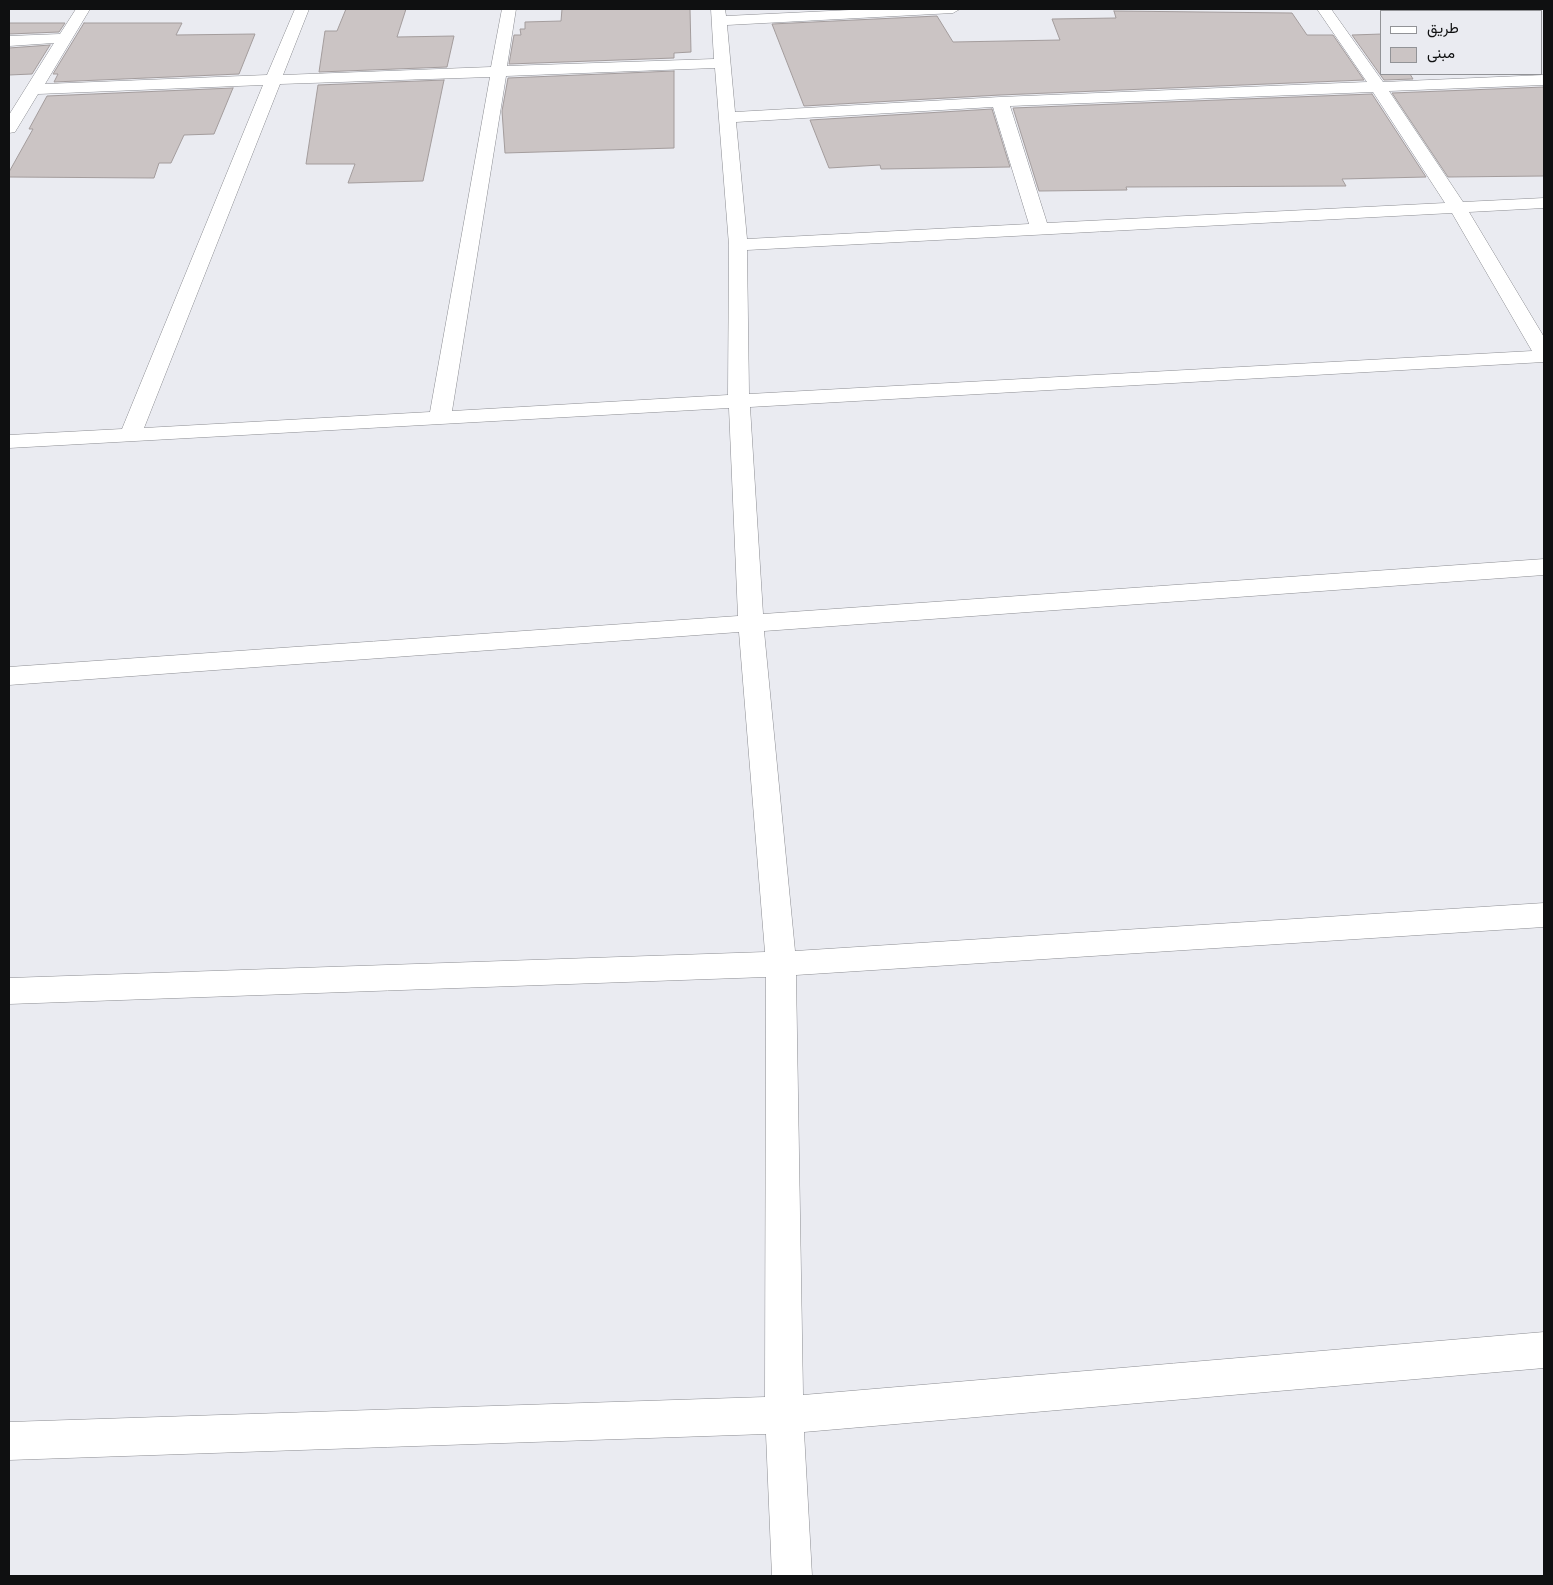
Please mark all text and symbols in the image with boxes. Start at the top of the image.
legend [1380,10,1543,75]
text: طريق [1427,20,1459,39]
text: مبنى [1427,45,1455,64]

